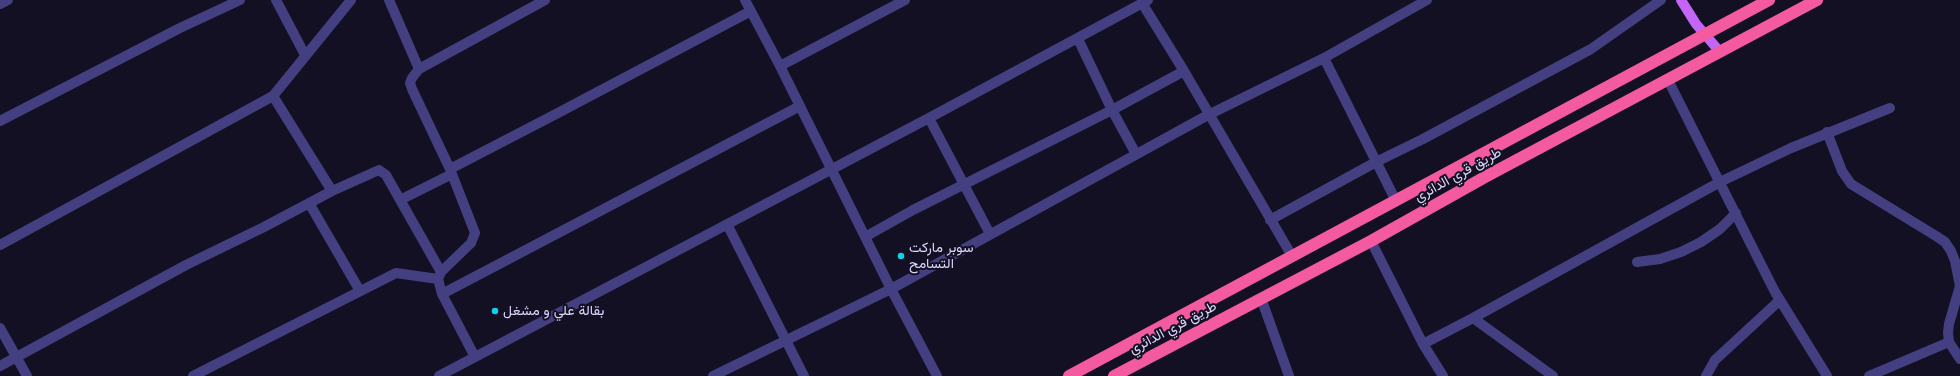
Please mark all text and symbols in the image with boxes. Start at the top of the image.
street label: طريق قري الدائري [1412,144,1504,206]
place label: سوبر ماركت التسامح [909,240,974,272]
marker: سوبر ماركت التسامح [896,251,906,261]
street label: طريق قري الدائري [1126,298,1220,358]
place label: بقالة علي و مشغل [503,303,604,319]
marker: بقالة علي و مشغل [490,306,500,316]

